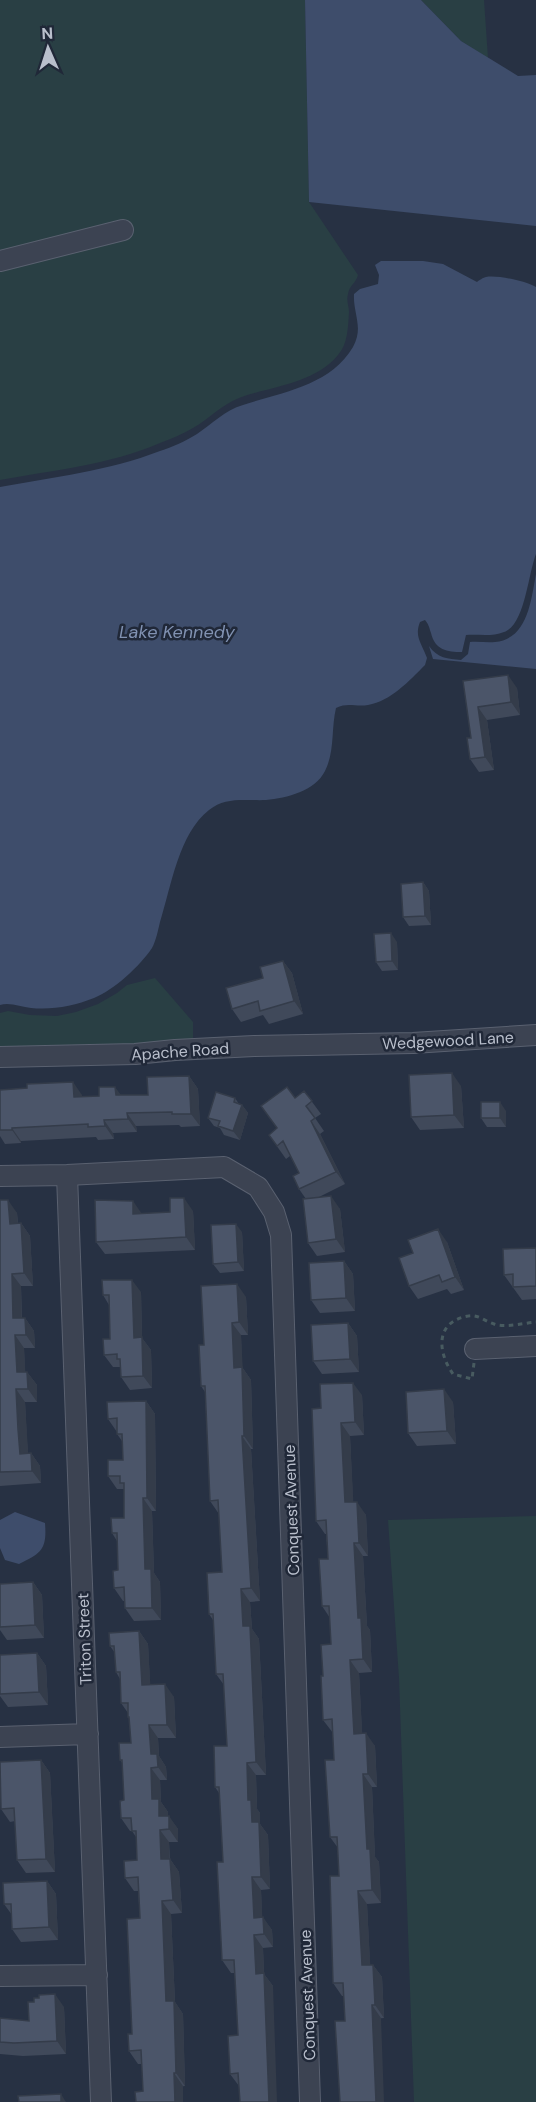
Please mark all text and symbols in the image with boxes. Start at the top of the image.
north arrow [18,18,78,78]
text: N [41,23,54,44]
water label: Lake Kennedy [119,620,236,644]
street label: Wedgewood Lane [382,1027,514,1054]
street label: Apache Road [130,1038,230,1065]
street label: Conquest Avenue [279,1444,304,1576]
street label: Triton Street [72,1593,97,1685]
street label: Conquest Avenue [295,1929,320,2061]

